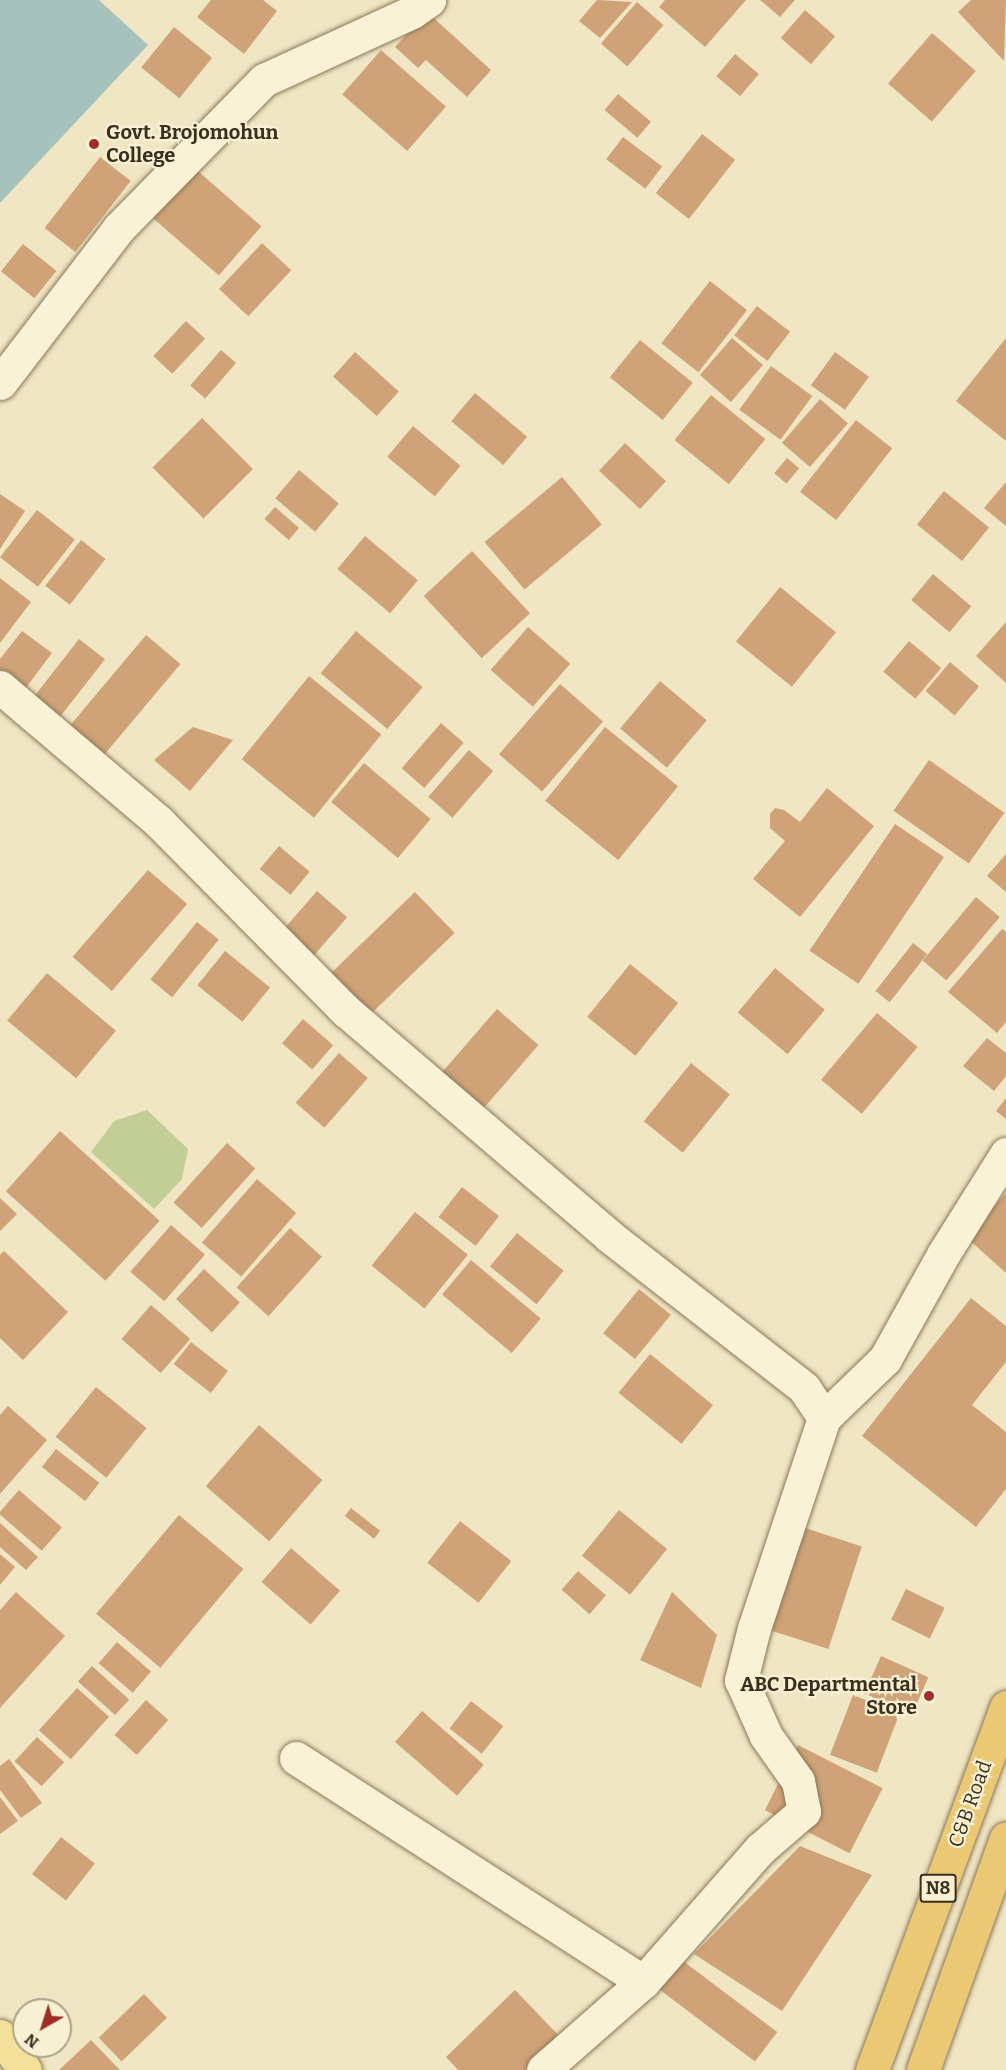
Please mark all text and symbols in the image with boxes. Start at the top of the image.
place label: Govt. Brojomohun College [106,120,278,167]
marker: Govt. Brojomohun College [87,137,101,151]
place label: ABC Departmental Store [740,1672,917,1719]
marker: ABC Departmental Store [922,1689,936,1703]
street label: C&B Road [943,1757,997,1851]
road number: N8 [918,1873,958,1903]
north arrow [12,1998,72,2058]
text: N [21,2030,42,2052]

